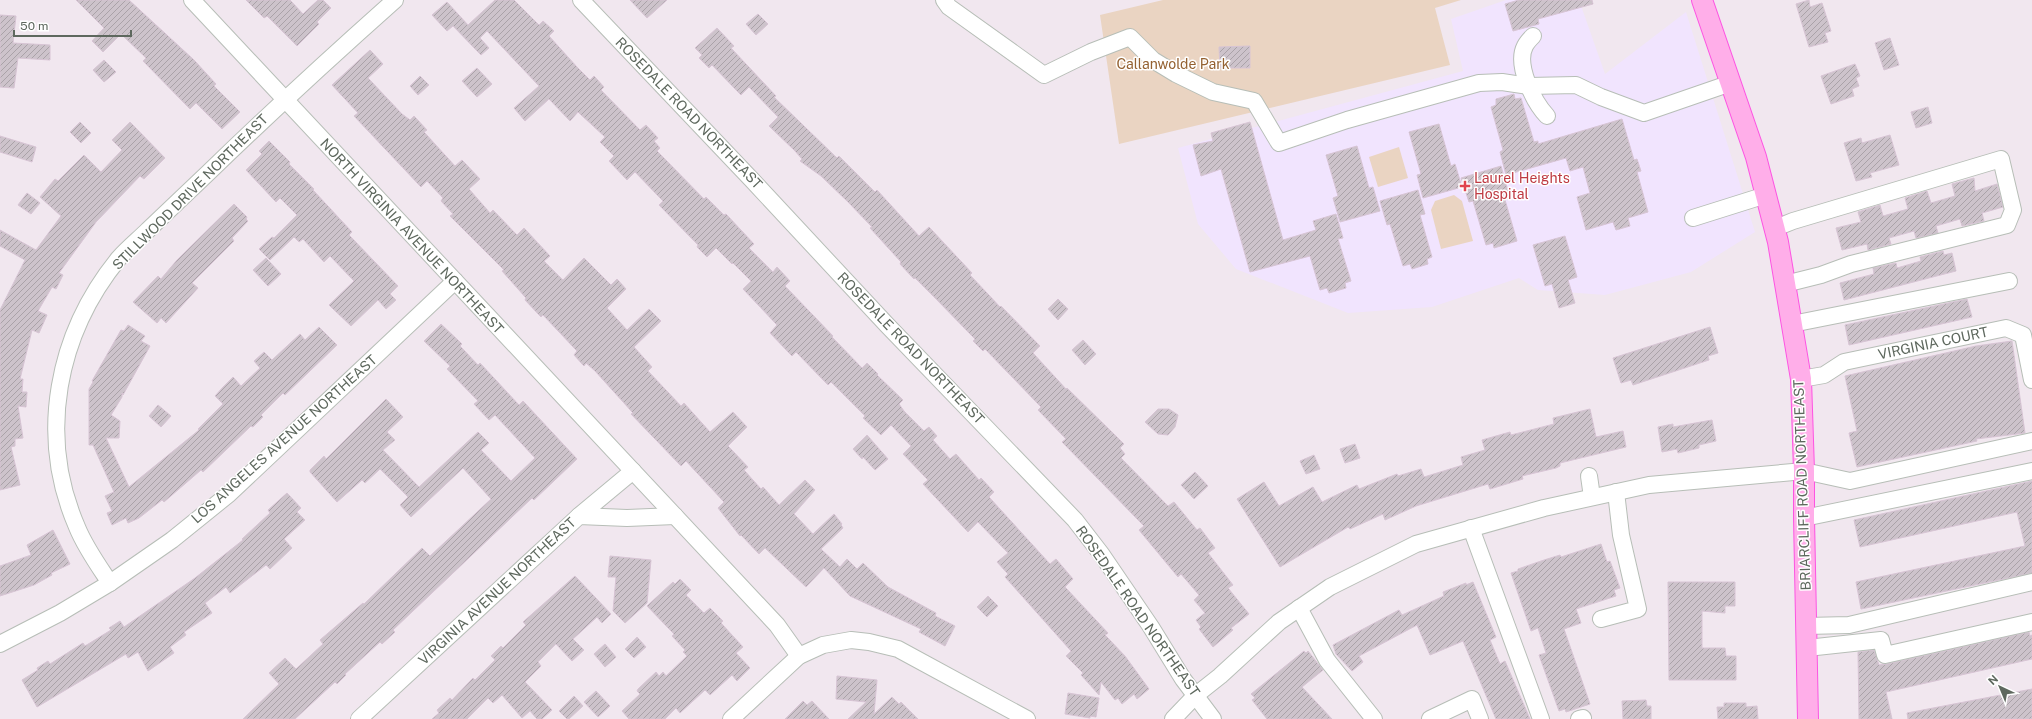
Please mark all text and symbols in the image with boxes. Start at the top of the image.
scale bar [14,12,131,38]
text: 50 m [20,19,48,33]
street label: ROSEDALE ROAD NORTHEAST [612,34,766,192]
park label: Callanwolde Park [1116,56,1230,72]
street label: STILLWOOD DRIVE NORTHEAST [109,111,271,273]
street label: NORTH VIRGINIA AVENUE NORTHEAST [317,135,507,337]
place label: Laurel Heights Hospital [1474,170,1570,202]
marker: Laurel Heights Hospital [1459,180,1471,192]
street label: ROSEDALE ROAD NORTHEAST [834,269,988,427]
street label: VIRGINIA COURT [1877,324,1989,362]
street label: LOS ANGELES AVENUE NORTHEAST [188,351,380,527]
street label: BRIARCLIFF ROAD NORTHEAST [1790,379,1814,591]
street label: VIRGINIA AVENUE NORTHEAST [415,514,579,668]
street label: ROSEDALE ROAD NORTHEAST [1073,523,1203,699]
north arrow [1980,667,2020,707]
text: N [1986,673,2000,687]

